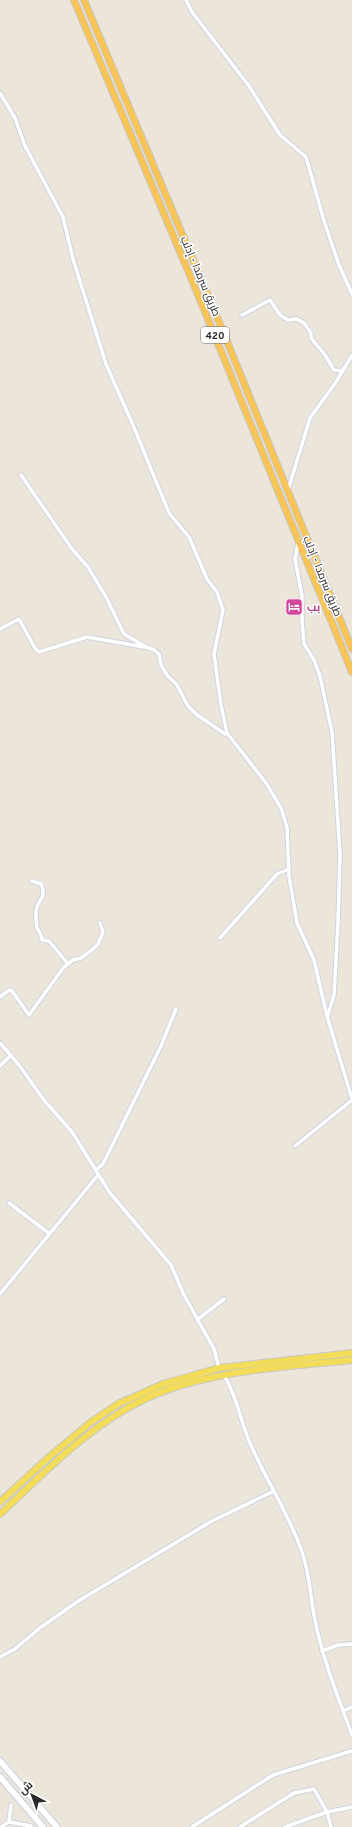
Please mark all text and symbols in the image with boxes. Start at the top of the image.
street label: طريق سرمدا - إدلب [177,234,223,319]
road number: 420 [201,327,229,343]
street label: طريق سرمدا - إدلب [300,534,345,619]
hotel icon: بب [284,597,304,617]
place label: بب [307,601,320,615]
north arrow [12,1775,52,1815]
text: ش [16,1778,36,1798]

